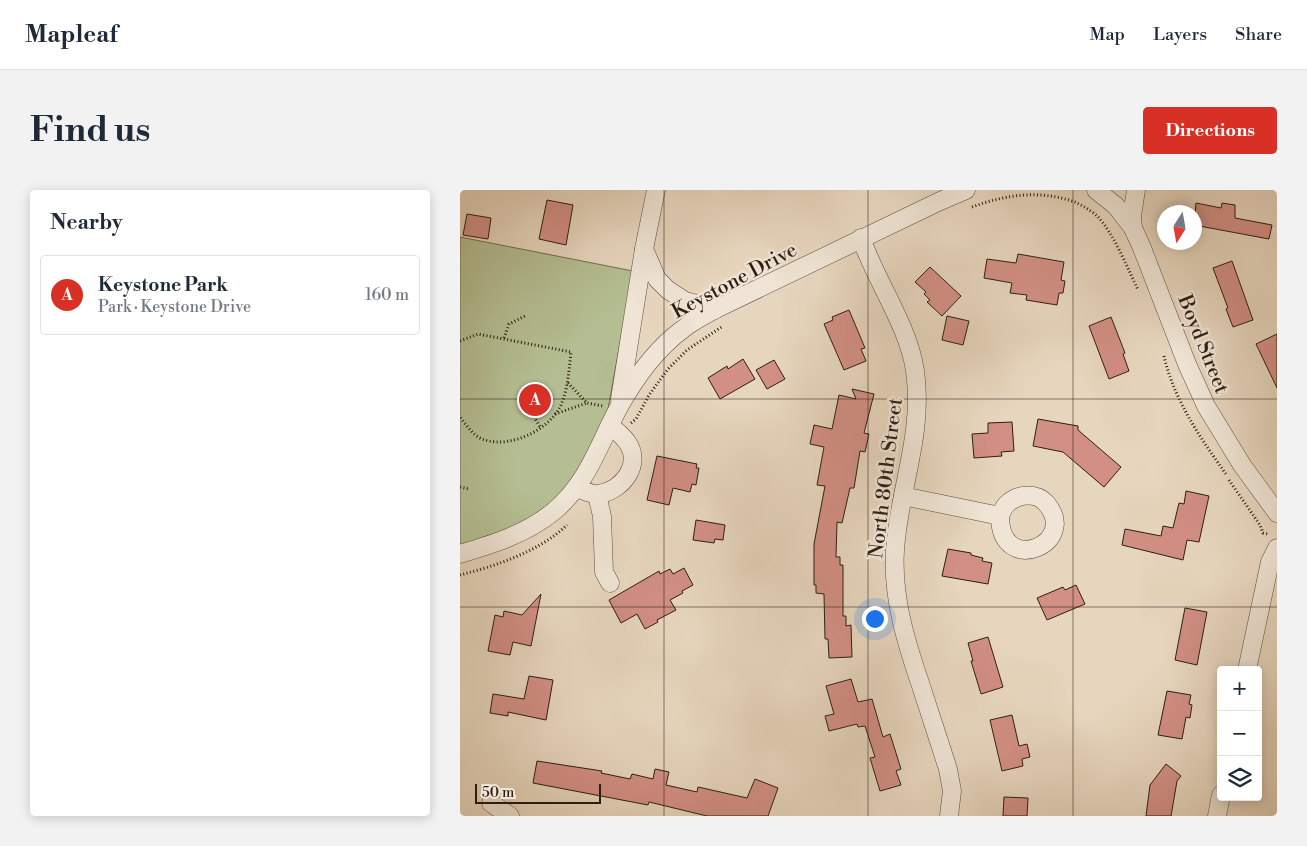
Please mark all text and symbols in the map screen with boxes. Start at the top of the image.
text: Mapleaf [25,20,118,50]
text: Map [1090,23,1125,46]
text: Layers [1153,23,1207,46]
text: Share [1235,23,1282,46]
button: Directions [1143,107,1277,154]
text: Find us [30,109,150,152]
north arrow [1157,205,1202,250]
text: Nearby [50,210,123,236]
street label: Keystone Drive [668,238,802,325]
text: Keystone Park [98,273,228,297]
text: A [61,285,73,305]
text: 160 m [365,285,409,305]
street label: Boyd Street [1171,291,1234,398]
text: Park · Keystone Drive [98,297,251,317]
pin: A [519,381,551,419]
street label: North 80th Street [864,396,909,560]
your location [862,606,888,632]
map controls [1217,666,1262,801]
button: + [1217,666,1262,711]
button: − [1217,711,1262,756]
button: layers [1217,756,1262,801]
scale bar [475,781,601,804]
text: 50 m [482,784,514,802]

